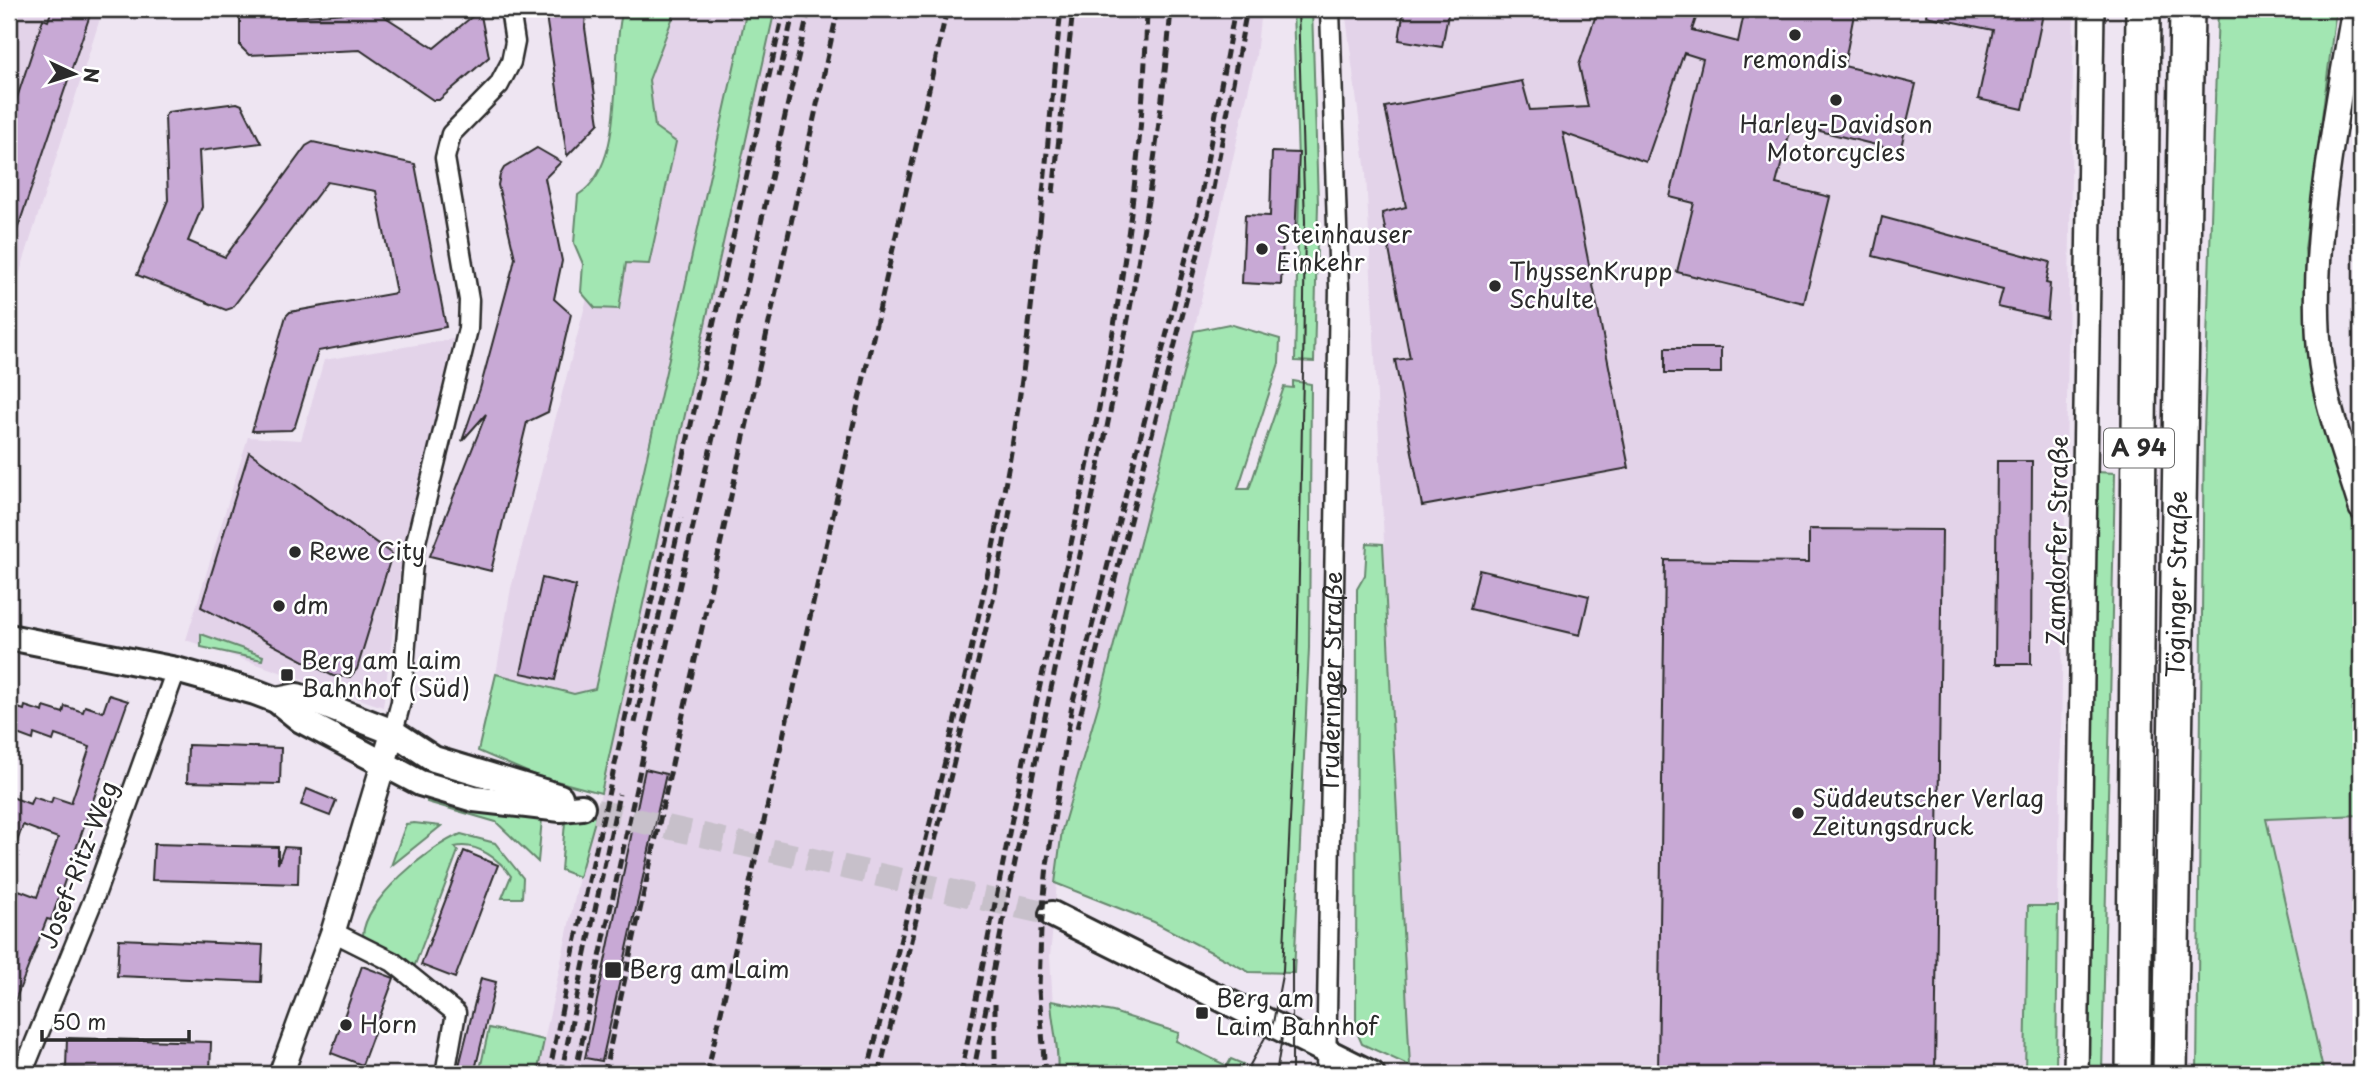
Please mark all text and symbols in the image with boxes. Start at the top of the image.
marker: remondis [1787,27,1803,43]
north arrow [38,38,108,108]
place label: remondis [1742,40,1848,76]
text: N [77,67,106,84]
marker: Harley-Davidson Motorcycles [1828,92,1844,108]
place label: Harley-Davidson Motorcycles [1739,105,1933,169]
place label: Steinhauser Einkehr [1276,215,1413,279]
marker: Steinhauser Einkehr [1254,241,1270,257]
place label: ThyssenKrupp Schulte [1509,252,1672,316]
marker: ThyssenKrupp Schulte [1487,278,1503,294]
road number: A 94 [2104,428,2174,468]
street label: Zamdorfer Straße [2036,436,2076,646]
street label: Töginger Straße [2156,490,2195,678]
place label: Rewe City [309,532,425,568]
marker: Rewe City [287,544,303,560]
street label: Truderinger Straße [1311,571,1350,793]
place label: dm [293,586,329,622]
marker: dm [271,598,287,614]
place label: Berg am Laim Bahnhof (Süd) [301,641,470,705]
marker: Berg am Laim Bahnhof (Süd) [279,667,295,683]
street label: Josef-Ritz-Weg [29,775,126,953]
place label: Süddeutscher Verlag Zeitungsdruck [1812,779,2044,843]
marker: Süddeutscher Verlag Zeitungsdruck [1790,805,1806,821]
place label: Berg am Laim [629,950,790,986]
marker: Berg am Laim [603,960,623,980]
place label: Berg am Laim Bahnhof [1216,979,1380,1043]
scale bar [42,999,189,1043]
text: 50 m [52,1005,106,1037]
place label: Horn [360,1005,417,1041]
marker: Berg am Laim Bahnhof [1194,1005,1210,1021]
marker: Horn [338,1017,354,1033]

